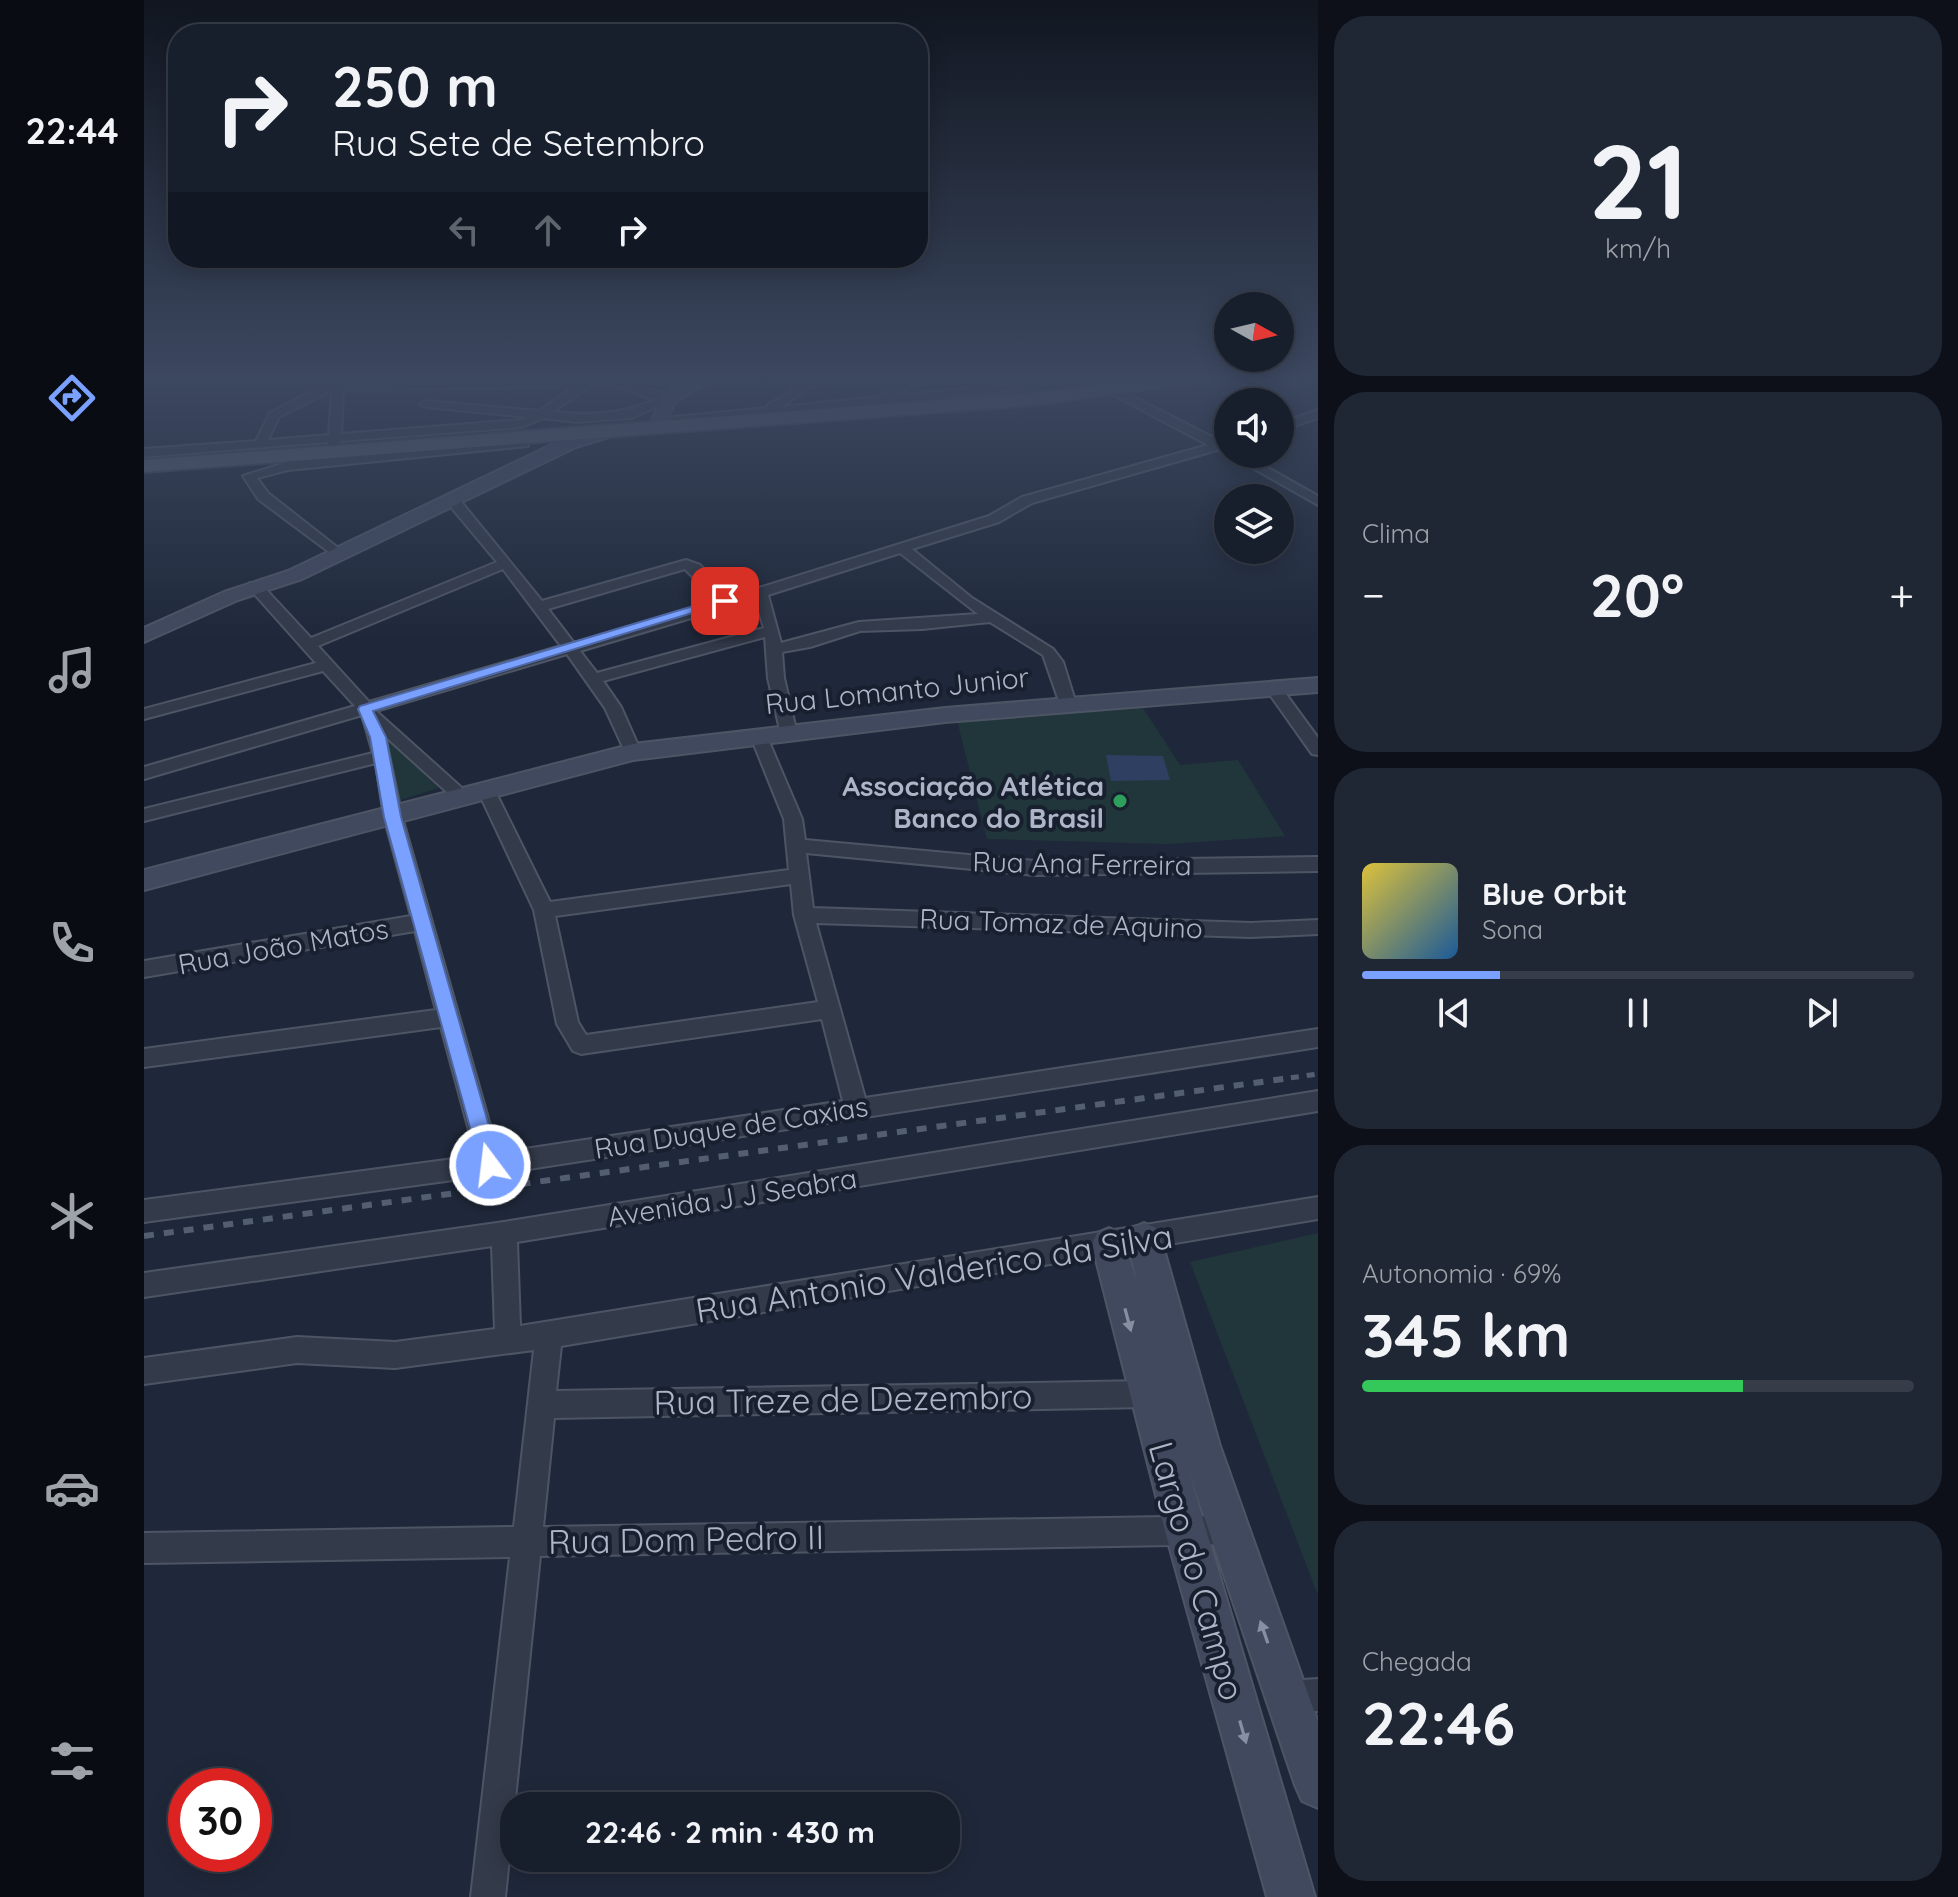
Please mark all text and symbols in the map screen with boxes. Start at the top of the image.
text: 250 m [332,51,498,121]
icon: right [200,56,304,160]
text: 22:44 [25,108,119,153]
text: 21 [1588,115,1688,245]
text: Rua Sete de Setembro [332,120,705,165]
icon: left [442,208,486,252]
icon: ahead [526,208,570,252]
icon: right [610,208,654,252]
text: km/h [1605,232,1671,265]
north arrow [1214,292,1294,372]
map controls [1214,292,1294,564]
icon: directions [44,370,100,426]
button: sound [1214,388,1294,468]
button: layers [1214,484,1294,564]
text: Clima [1362,517,1430,550]
text: 20° [1590,557,1684,632]
pin [691,567,759,635]
text: − [1362,567,1385,622]
text: + [1889,567,1914,622]
icon: arrive [703,579,747,623]
icon: music [44,642,100,698]
street label: Rua Lomanto Junior [763,659,1031,721]
place label: Associação Atlética Banco do Brasil [842,768,1104,835]
marker: Associação Atlética Banco do Brasil [1111,792,1129,810]
street label: Rua Ana Ferreira [972,844,1192,882]
text: Blue Orbit [1482,875,1627,913]
street label: Rua Tomaz de Aquino [919,901,1203,945]
street label: Rua João Matos [175,910,391,982]
text: Sona [1482,913,1543,946]
icon: phone [44,915,100,971]
icon: previous [1432,991,1476,1035]
icon: pause [1616,991,1660,1035]
icon: next [1800,991,1844,1035]
street label: Rua Duque de Caxias [592,1088,870,1166]
position arrow [448,1123,532,1207]
street label: Avenida J J Seabra [605,1160,859,1234]
icon: climate [44,1188,100,1244]
street label: Rua Antonio Valderico da Silva [693,1214,1175,1332]
text: Autonomia · 69% [1362,1257,1561,1290]
text: 345 km [1362,1297,1570,1372]
one-way arrow [1122,1307,1134,1332]
street label: Rua Treze de Dezembro [653,1374,1033,1424]
street label: Largo do Campo [1140,1437,1254,1705]
icon: car [44,1460,100,1516]
street label: Rua Dom Pedro II [548,1515,824,1563]
one-way arrow [1257,1620,1270,1644]
text: Chegada [1362,1645,1472,1678]
text: 22:46 [1362,1685,1515,1760]
one-way arrow [1237,1721,1250,1745]
icon: filters [44,1733,100,1789]
speed limit sign: 30 [168,1768,272,1872]
text: 22:46 · 2 min · 430 m [585,1813,875,1851]

